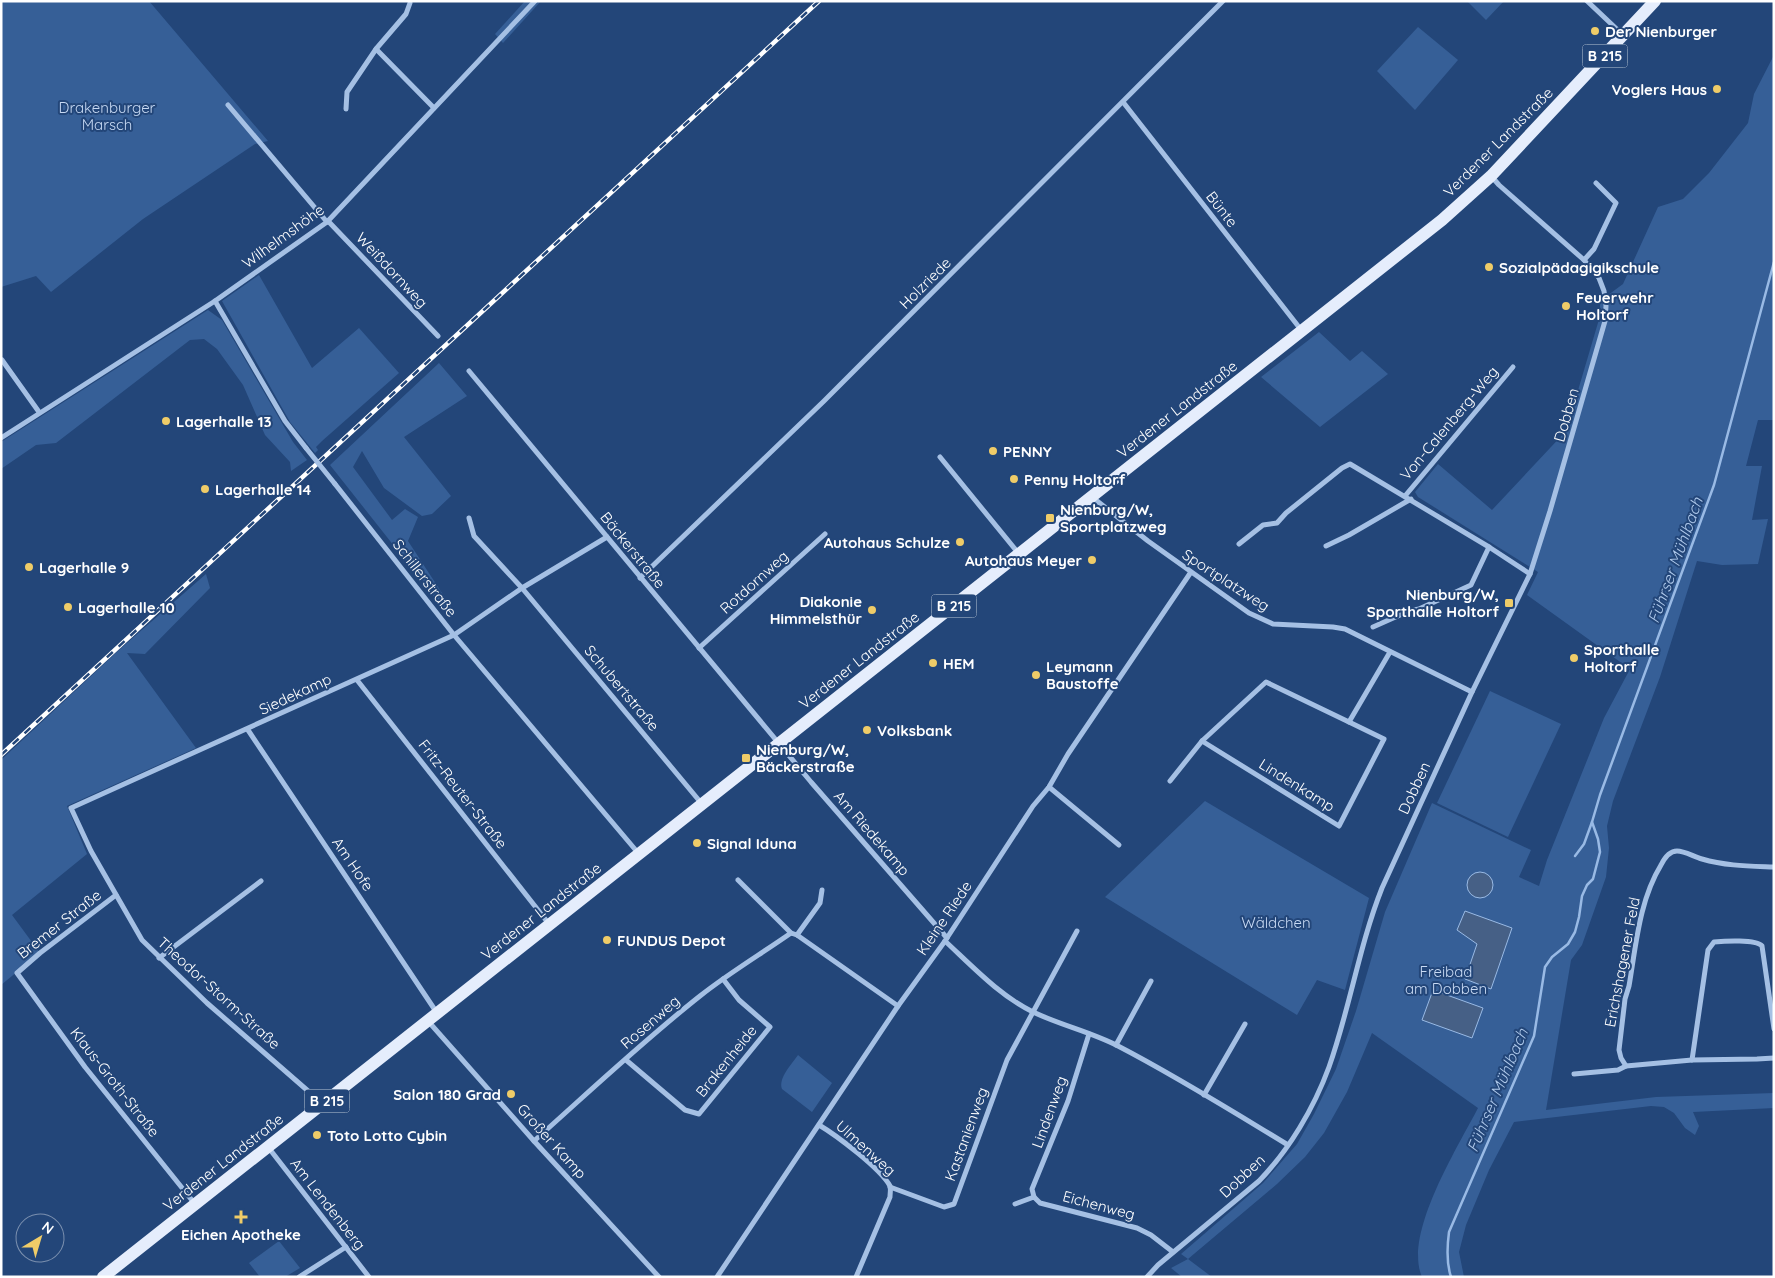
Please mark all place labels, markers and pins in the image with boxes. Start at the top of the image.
place label: Der Nienburger [1605,22,1717,41]
marker: Der Nienburger [1589,25,1601,37]
place label: Voglers Haus [1611,80,1707,99]
marker: Voglers Haus [1711,83,1723,95]
place label: Sozialpädagigikschule [1499,258,1659,277]
marker: Sozialpädagigikschule [1483,261,1495,273]
place label: Feuerwehr Holtorf [1576,288,1654,324]
marker: Feuerwehr Holtorf [1560,300,1572,312]
place label: Lagerhalle 13 [176,412,272,431]
marker: Lagerhalle 13 [160,415,172,427]
place label: PENNY [1003,442,1052,461]
marker: PENNY [987,445,999,457]
place label: Penny Holtorf [1024,470,1126,489]
marker: Penny Holtorf [1008,473,1020,485]
place label: Lagerhalle 14 [215,480,312,499]
marker: Lagerhalle 14 [199,483,211,495]
place label: Nienburg/W, Sportplatzweg [1060,500,1167,536]
marker: Nienburg/W, Sportplatzweg [1044,512,1056,524]
place label: Autohaus Schulze [824,533,950,552]
marker: Autohaus Schulze [954,536,966,548]
place label: Autohaus Meyer [965,551,1082,570]
marker: Autohaus Meyer [1086,554,1098,566]
place label: Lagerhalle 9 [39,558,129,577]
marker: Lagerhalle 9 [23,561,35,573]
place label: Nienburg/W, Sporthalle Holtorf [1367,585,1499,621]
place label: Diakonie Himmelsthür [770,592,862,628]
marker: Nienburg/W, Sporthalle Holtorf [1503,597,1515,609]
place label: Lagerhalle 10 [78,598,175,617]
marker: Lagerhalle 10 [62,601,74,613]
marker: Diakonie Himmelsthür [866,604,878,616]
place label: Sporthalle Holtorf [1584,640,1660,676]
marker: Sporthalle Holtorf [1568,652,1580,664]
place label: HEM [943,654,975,673]
marker: HEM [927,657,939,669]
place label: Leymann Baustoffe [1046,657,1119,693]
marker: Leymann Baustoffe [1030,669,1042,681]
place label: Volksbank [877,721,952,740]
marker: Volksbank [861,724,873,736]
place label: Nienburg/W, Bäckerstraße [756,740,855,776]
marker: Nienburg/W, Bäckerstraße [740,752,752,764]
place label: Signal Iduna [707,834,797,853]
marker: Signal Iduna [691,837,703,849]
place label: FUNDUS Depot [617,931,726,950]
marker: FUNDUS Depot [601,934,613,946]
place label: Salon 180 Grad [393,1085,501,1104]
marker: Salon 180 Grad [505,1088,517,1100]
place label: Toto Lotto Cybin [327,1126,447,1145]
marker: Toto Lotto Cybin [311,1129,323,1141]
marker: Eichen Apotheke [235,1211,247,1223]
place label: Eichen Apotheke [181,1225,301,1244]

